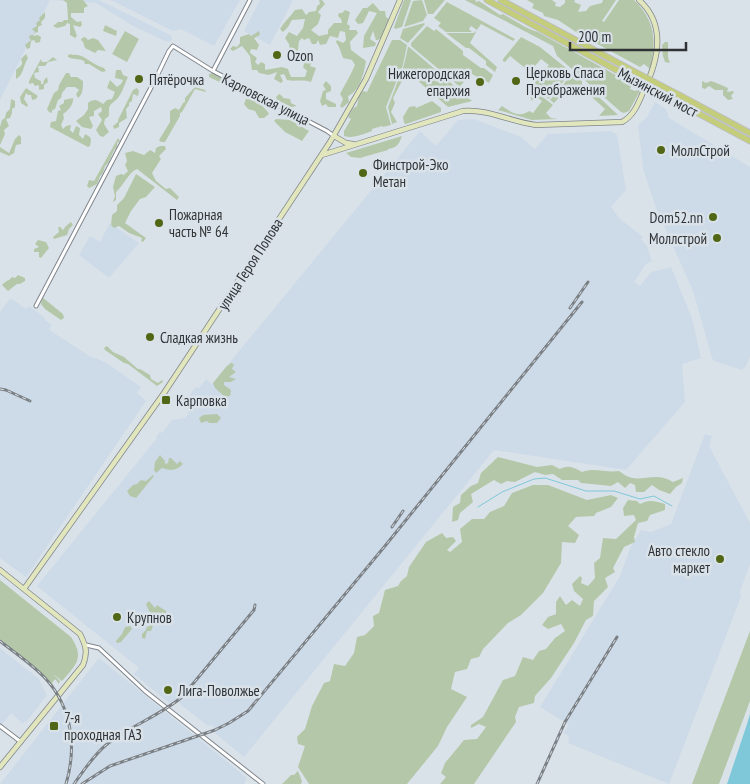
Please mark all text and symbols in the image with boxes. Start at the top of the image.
scale bar [570,20,686,52]
text: 200 m [578,27,611,46]
place label: Ozon [287,46,313,65]
marker: Ozon [271,49,283,61]
place label: Церковь Спаса Преображения [526,63,605,99]
street label: Мызинский мост [615,63,701,121]
place label: Нижегородская епархия [388,64,470,100]
street label: Карповская улица [219,69,313,129]
place label: Пятёрочка [149,70,204,89]
marker: Пятёрочка [133,73,145,85]
marker: Церковь Спаса Преображения [510,75,522,87]
marker: Нижегородская епархия [474,76,486,88]
place label: МоллСтрой [671,141,730,160]
marker: МоллСтрой [655,144,667,156]
place label: Финстрой-Эко Метан [373,155,449,191]
marker: Финстрой-Эко Метан [357,167,369,179]
place label: Пожарная часть № 64 [169,205,229,241]
place label: Dom52.nn [650,208,703,227]
marker: Dom52.nn [707,211,719,223]
street label: улица Героя Попова [213,215,287,313]
marker: Пожарная часть № 64 [153,217,165,229]
place label: Моллcтрой [649,229,707,248]
marker: Моллcтрой [711,232,723,244]
place label: Сладкая жизнь [160,328,238,347]
marker: Сладкая жизнь [144,331,156,343]
place label: Карповка [176,391,227,410]
marker: Карповка [160,394,172,406]
place label: Авто стекло маркет [648,541,710,577]
marker: Авто стекло маркет [714,553,726,565]
place label: Крупнов [127,608,172,627]
marker: Крупнов [111,611,123,623]
place label: Лига-Поволжье [177,681,260,700]
marker: Лига-Поволжье [162,684,174,696]
place label: 7-я проходная ГАЗ [64,708,142,744]
marker: 7-я проходная ГАЗ [48,720,60,732]

